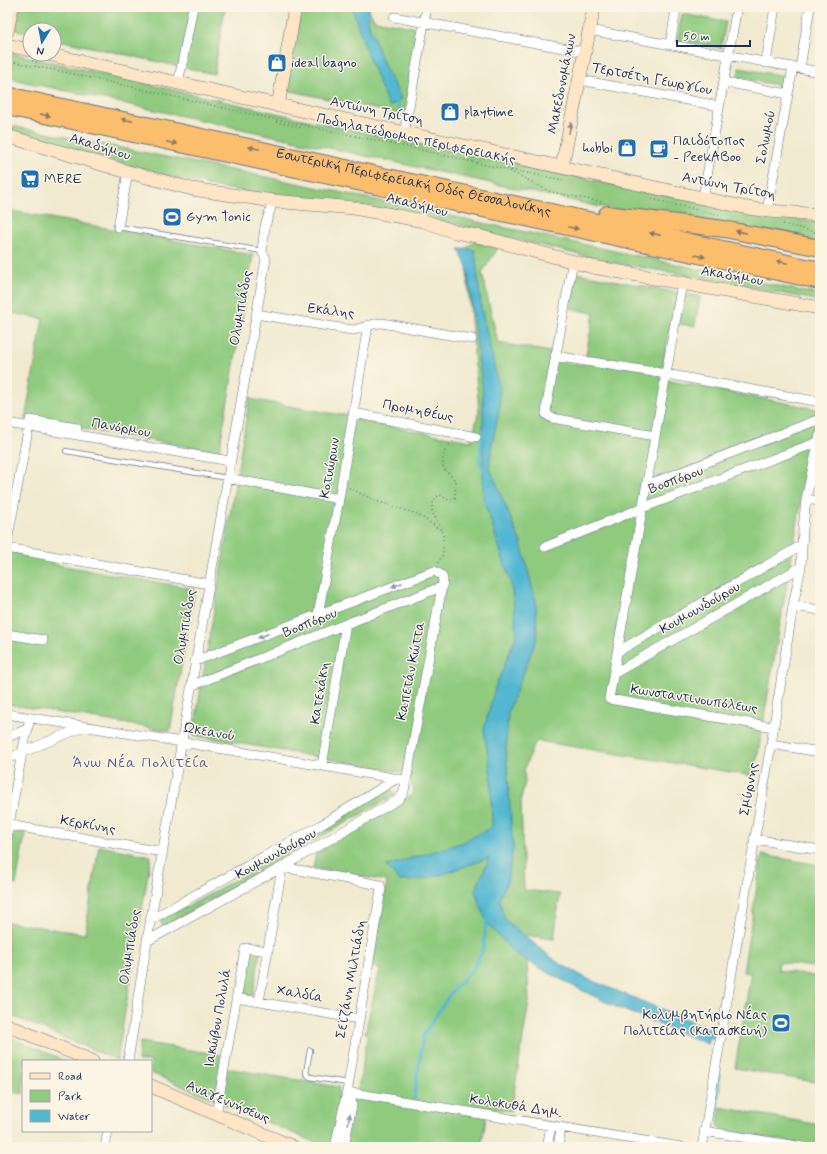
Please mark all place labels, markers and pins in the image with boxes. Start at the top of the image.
shop icon: ideal bagno [266,52,288,74]
place label: ideal bagno [291,54,357,72]
shop icon: playtime [439,101,461,123]
place label: playtime [464,103,514,121]
place label: Παιδότοπος - PeekABoo [673,132,745,166]
shop icon: hobbi [616,137,638,159]
cafe icon: Παιδότοπος - PeekABoo [648,138,670,160]
place label: hobbi [582,139,613,157]
supermarket icon: MERE [19,168,41,190]
place label: MERE [44,170,82,188]
sports icon: Gym Tonic [161,206,183,228]
place label: Gym Tonic [186,208,251,226]
place label: Κολυμβητήριο Νέας Πολιτείας (κατασκευή) [623,1005,767,1040]
sports icon: Κολυμβητήριο Νέας Πολιτείας (κατασκευή) [770,1012,792,1034]

